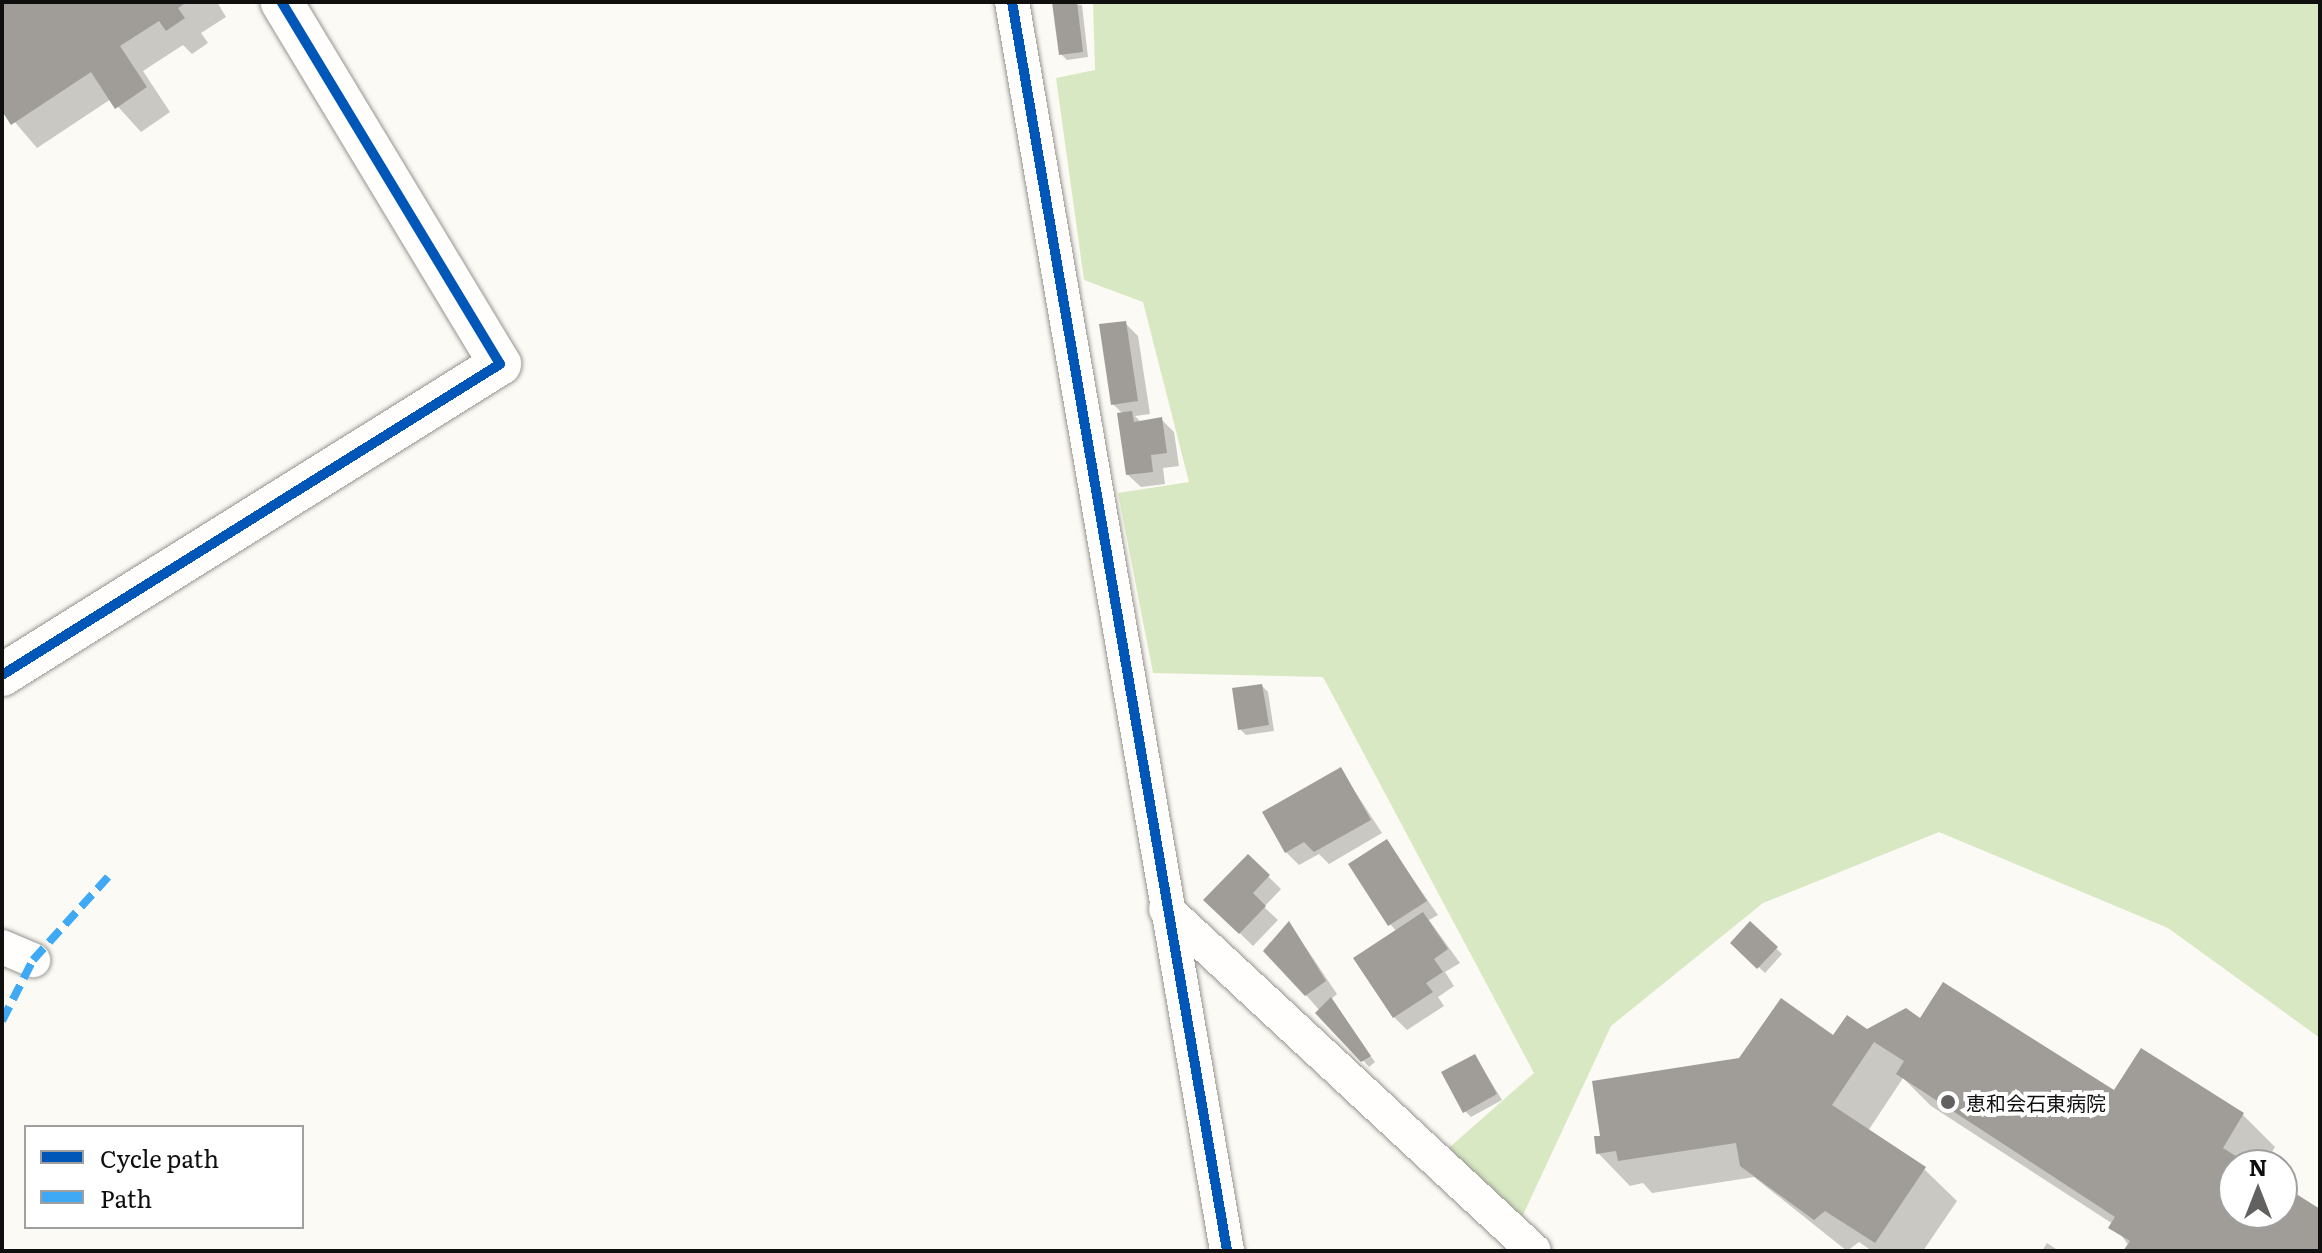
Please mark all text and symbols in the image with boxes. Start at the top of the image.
place label: 恵和会石東病院 [1966,1090,2106,1114]
marker: 恵和会石東病院 [1937,1091,1959,1113]
legend [24,1125,304,1229]
text: Cycle path [100,1140,219,1175]
north arrow [2218,1149,2298,1229]
text: N [2249,1150,2267,1183]
text: Path [100,1180,152,1215]

